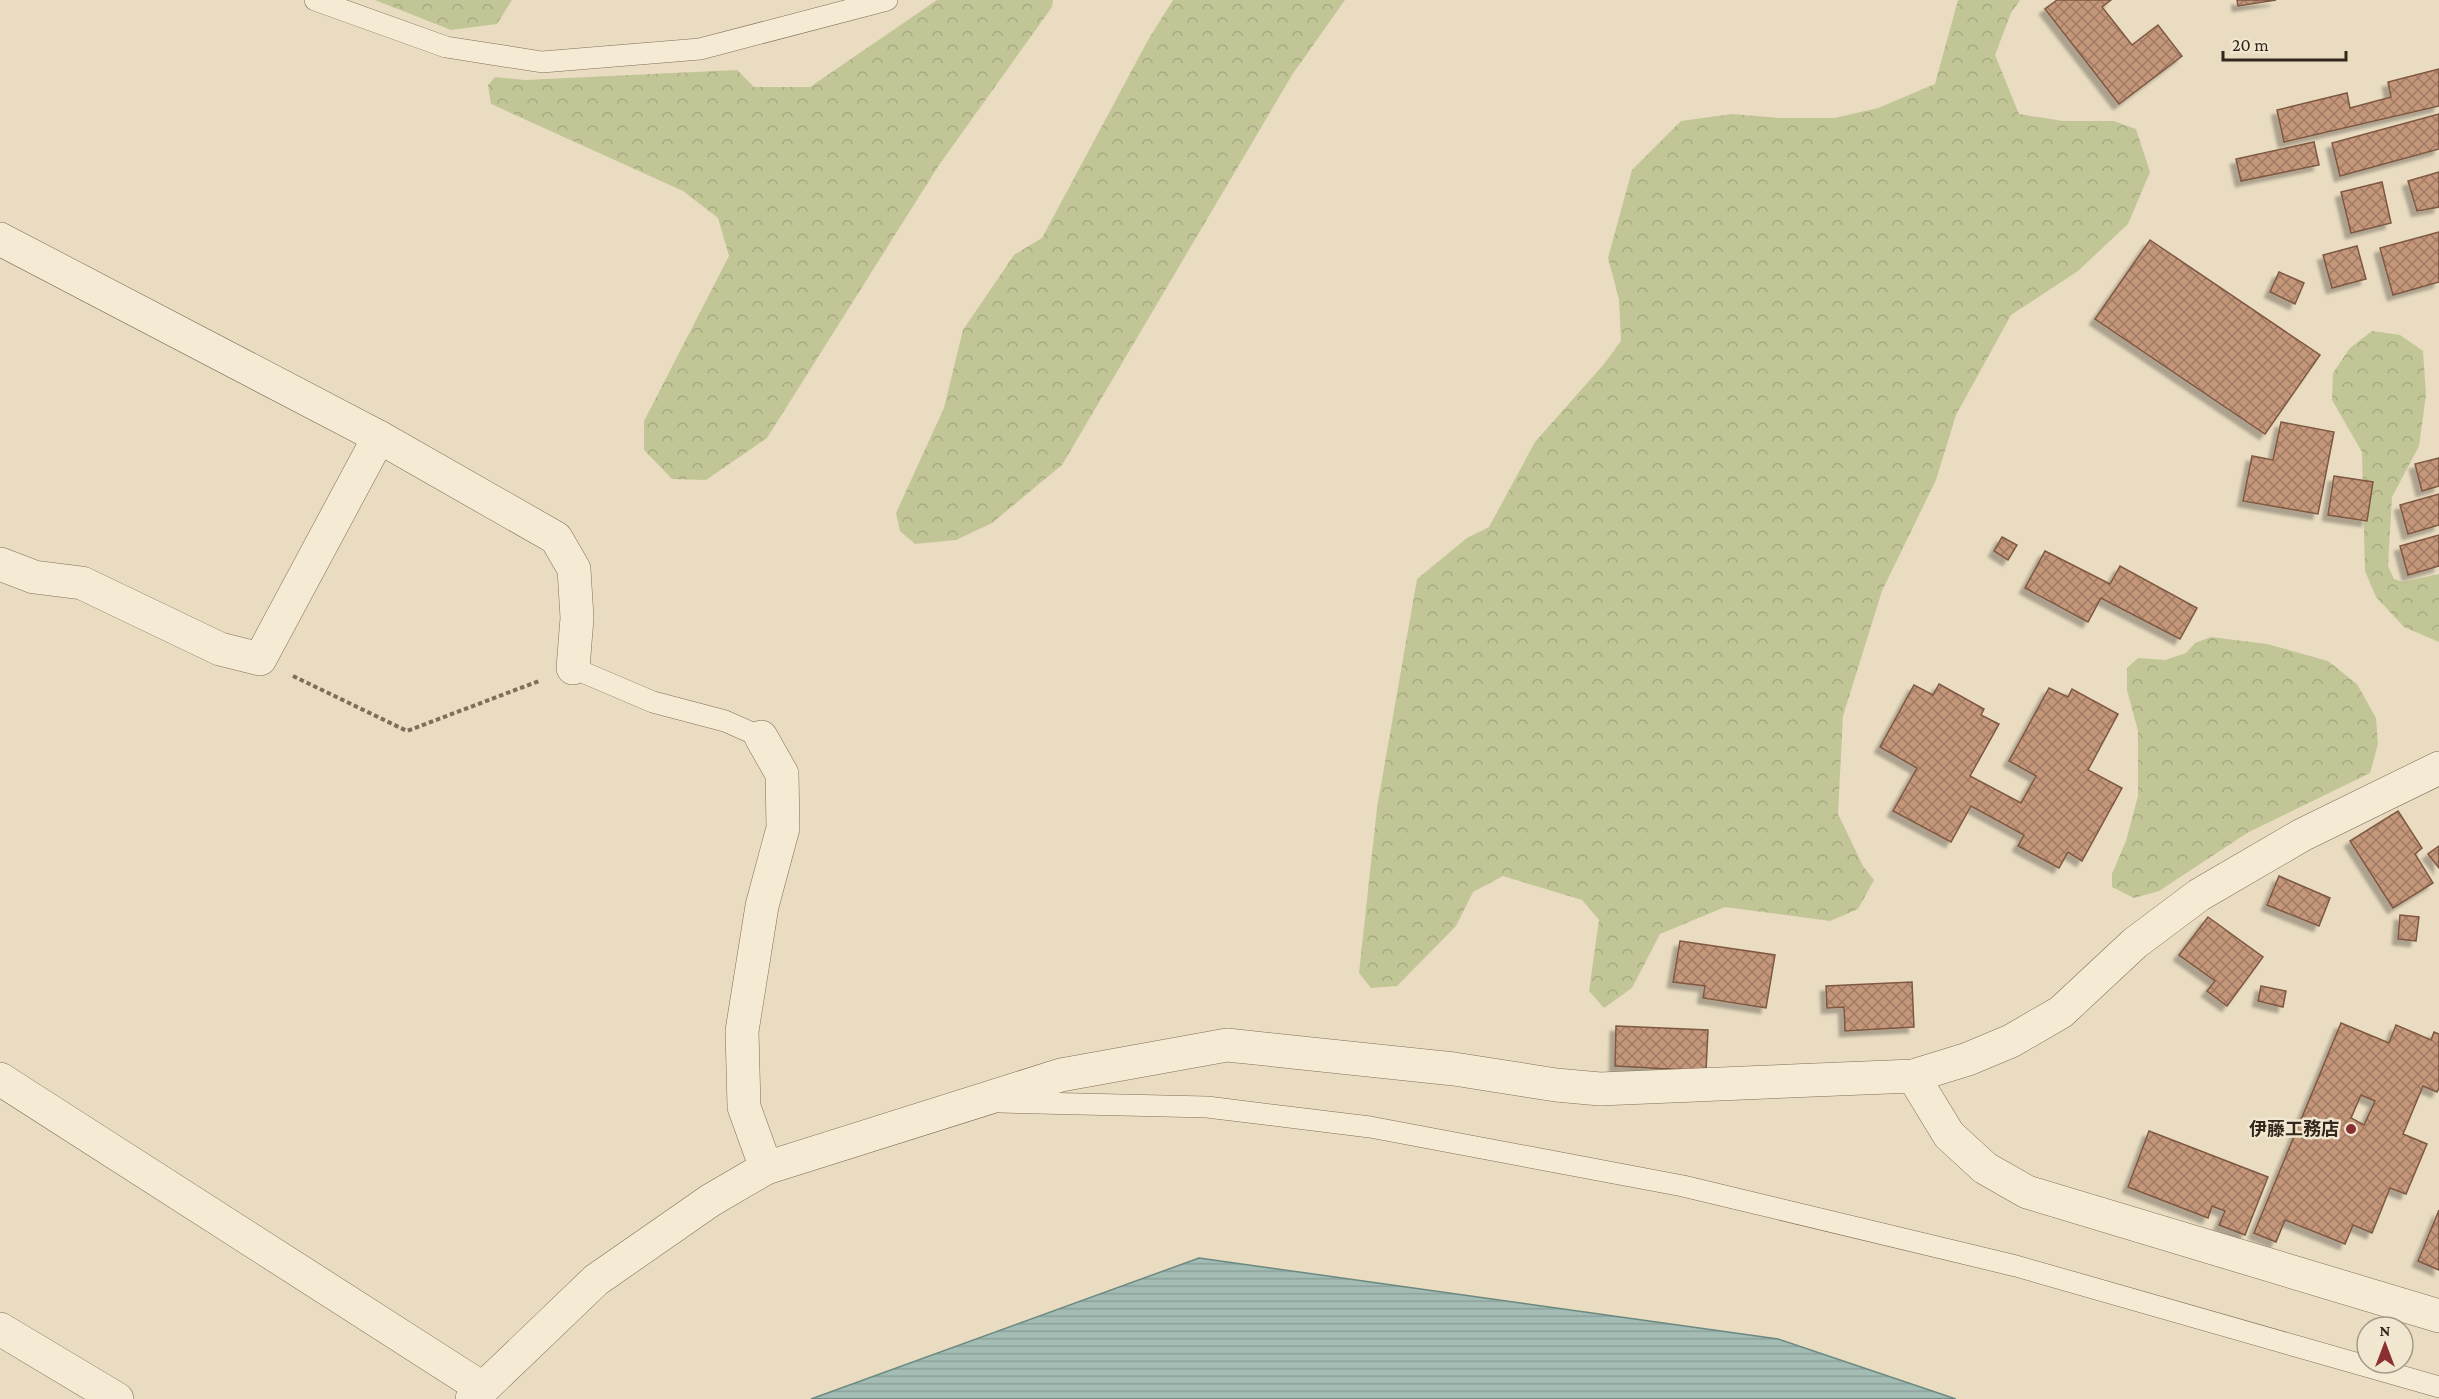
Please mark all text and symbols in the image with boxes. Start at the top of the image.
scale bar [2223,24,2346,62]
text: 20 m [2232,35,2269,55]
place label: 伊藤工務店 [2249,1119,2339,1139]
marker: 伊藤工務店 [2344,1122,2358,1136]
north arrow [2355,1315,2415,1375]
text: N [2380,1322,2391,1339]

